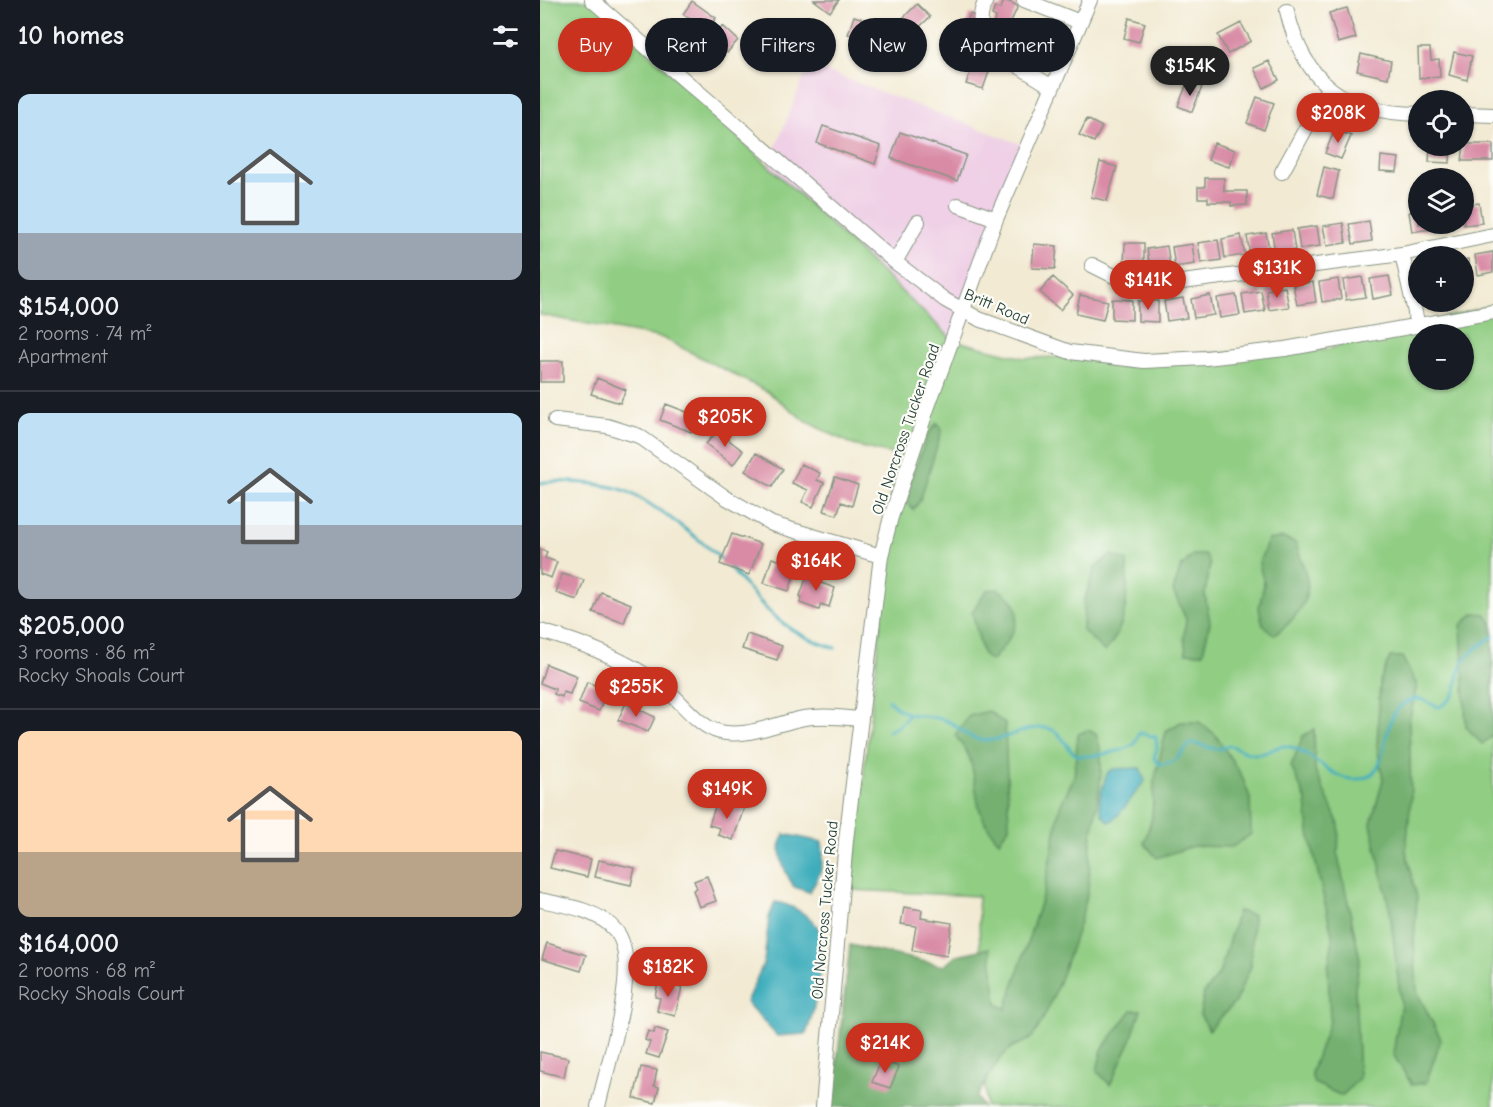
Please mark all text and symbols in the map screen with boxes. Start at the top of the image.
chip: Buy [558,18,633,72]
chip: Rent [645,18,728,72]
chip: Filters [740,18,836,72]
chip: New [848,18,927,72]
chip: Apartment [939,18,1075,72]
icon: filters [489,20,522,53]
text: 10 homes [18,21,124,51]
pin: $154K [1148,46,1232,97]
text: $154K [1164,54,1216,77]
map controls [1408,90,1474,390]
button: locate [1408,90,1474,156]
pin: $208K [1296,93,1380,144]
text: $208K [1311,101,1365,124]
icon: home [216,133,324,241]
button: layers [1408,168,1474,234]
button: + [1408,246,1474,312]
pin: $131K [1235,248,1319,299]
text: $131K [1253,256,1301,279]
pin: $141K [1106,260,1190,311]
text: $141K [1124,268,1172,291]
street label: Britt Road [961,285,1032,329]
text: $154,000 [18,292,119,322]
text: 2 rooms · 74 m² [18,322,151,345]
button: − [1408,324,1474,390]
street label: Old Norcross Tucker Road [868,342,944,517]
text: Apartment [18,345,108,368]
pin: $205K [683,397,767,448]
text: $205K [697,405,753,428]
icon: home [216,452,324,560]
pin: $164K [774,541,858,592]
text: $164K [791,549,842,572]
text: $205,000 [18,611,125,641]
text: 3 rooms · 86 m² [18,641,155,664]
text: Rocky Shoals Court [18,664,184,687]
pin: $255K [594,667,678,718]
text: $255K [609,675,663,698]
pin: $149K [685,769,769,820]
icon: home [216,770,324,878]
text: $149K [702,777,752,800]
street label: Old Norcross Tucker Road [808,820,842,1000]
text: $164,000 [18,929,119,959]
pin: $182K [626,947,710,998]
text: $182K [642,955,694,978]
text: 2 rooms · 68 m² [18,959,155,982]
text: Rocky Shoals Court [18,982,184,1005]
pin: $214K [843,1023,927,1074]
text: $214K [860,1031,910,1054]

